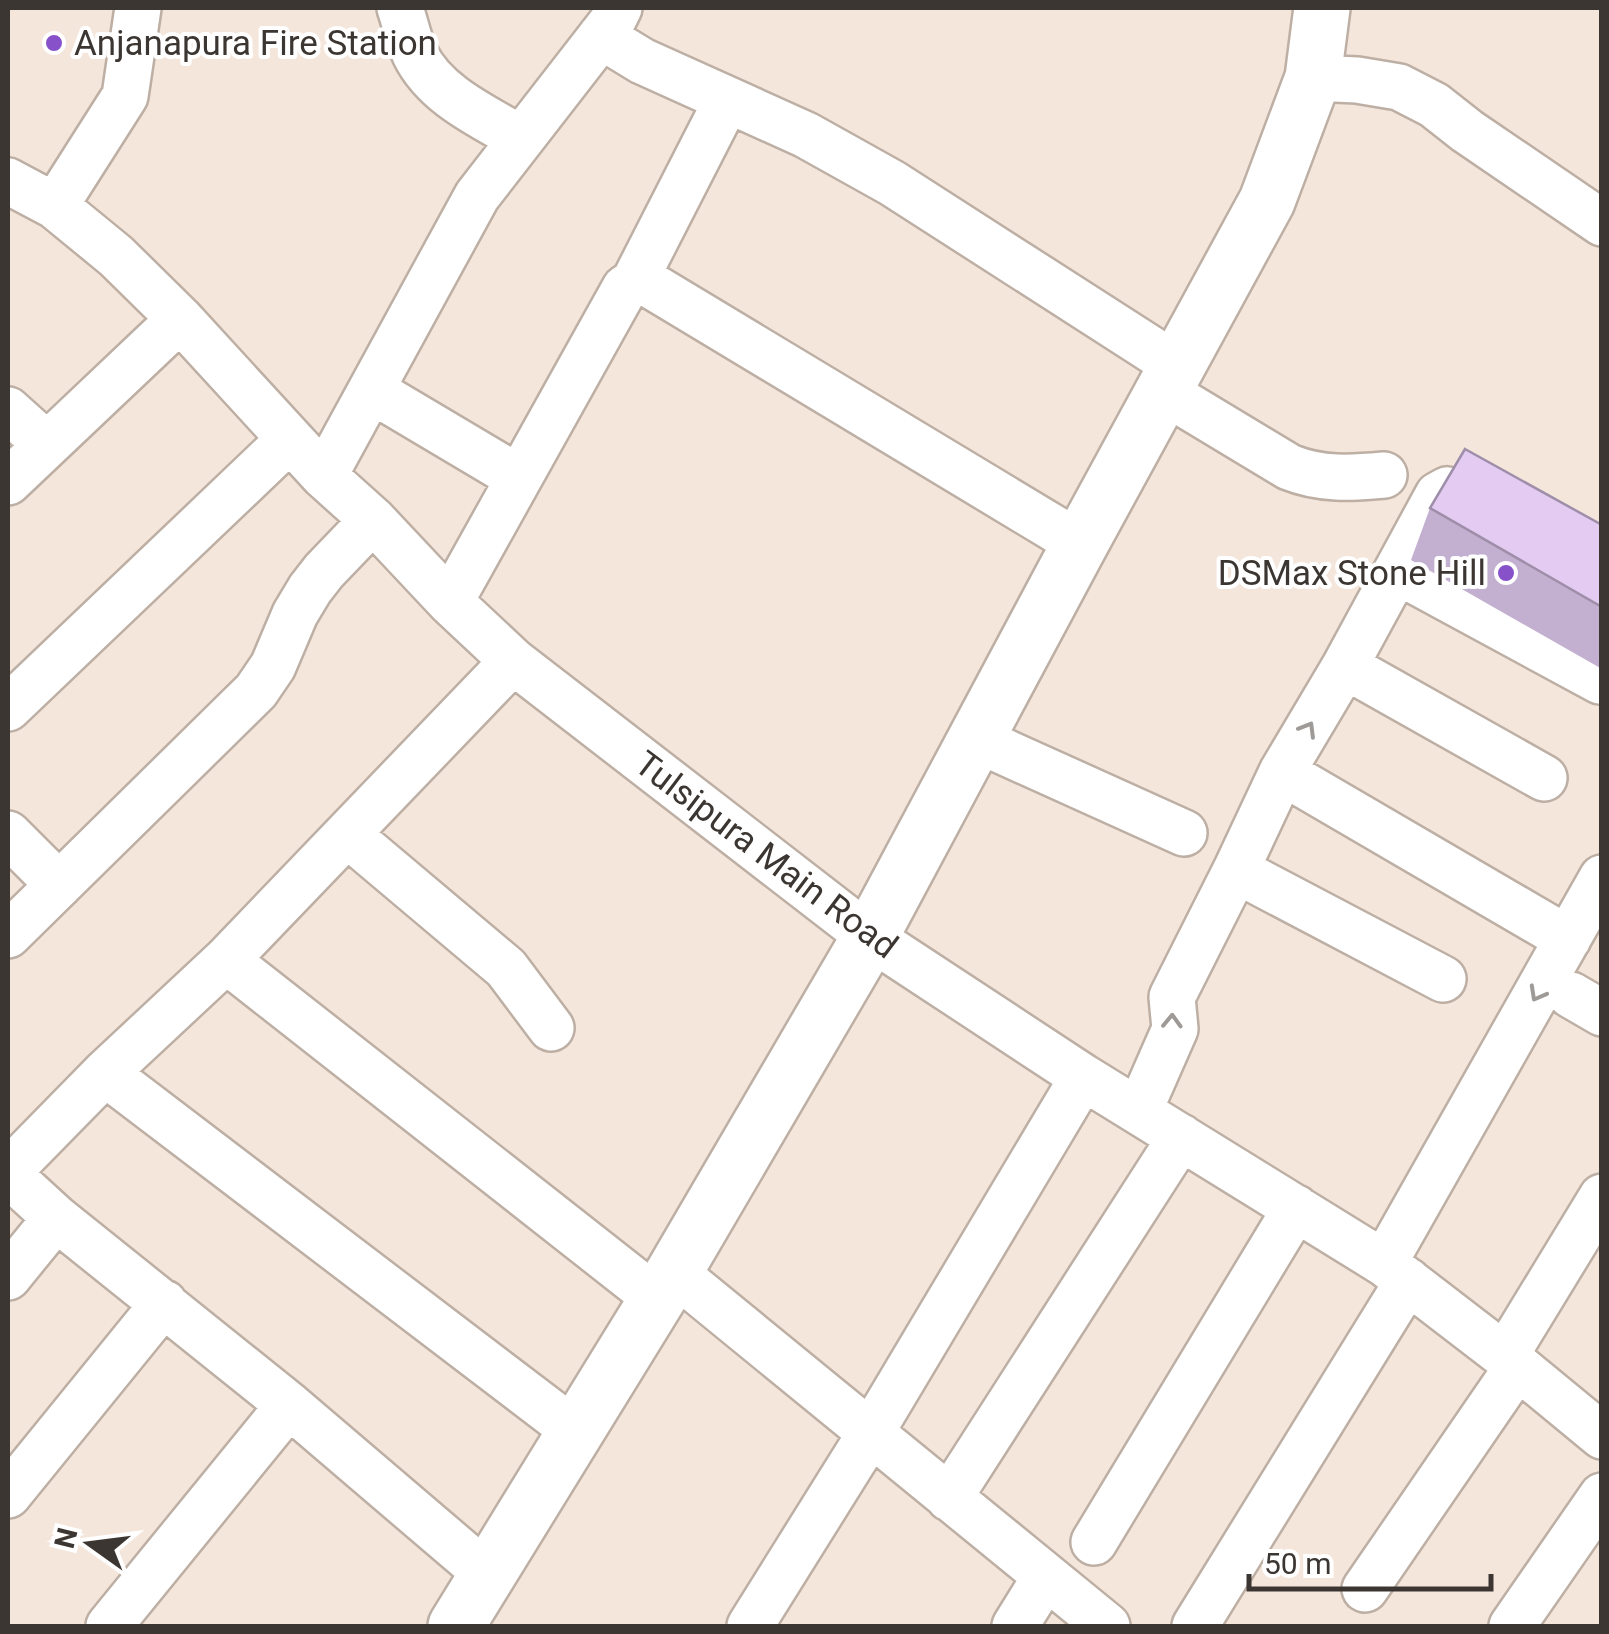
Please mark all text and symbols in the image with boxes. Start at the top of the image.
place label: Anjanapura Fire Station [74,23,437,64]
marker: Anjanapura Fire Station [43,32,65,54]
place label: DSMax Stone Hill [1218,553,1486,594]
marker: DSMax Stone Hill [1495,562,1517,584]
one-way arrow [1296,722,1315,740]
street label: Tulsipura Main Road [627,743,905,967]
one-way arrow [1530,983,1550,1001]
one-way arrow [1161,1013,1182,1028]
north arrow [40,1494,140,1594]
text: N [48,1524,85,1552]
scale bar [1249,1529,1492,1591]
text: 50 m [1264,1546,1331,1581]

